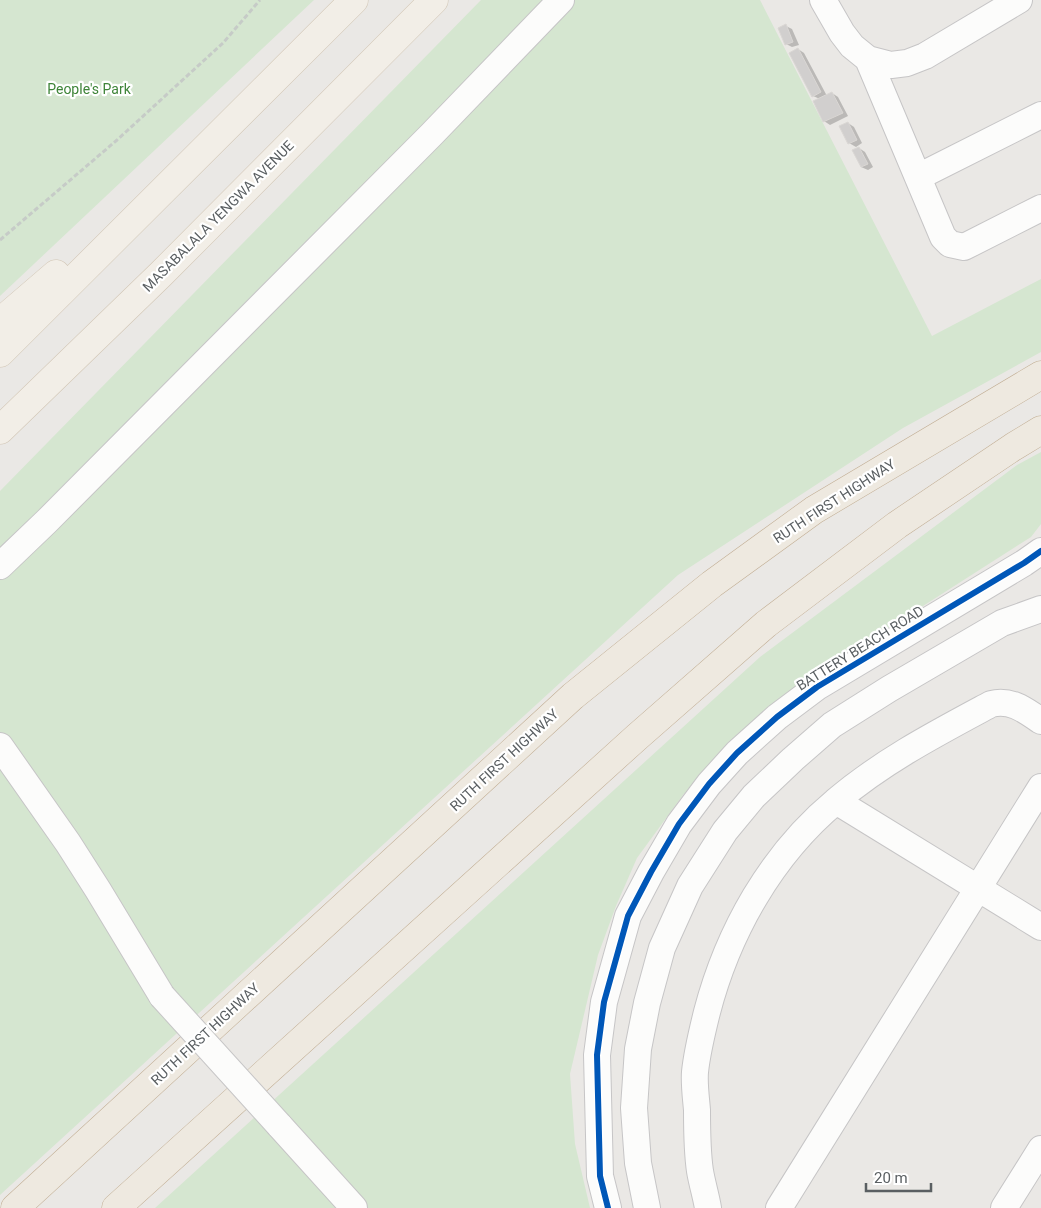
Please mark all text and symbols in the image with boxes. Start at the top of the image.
park label: People's Park [47,81,132,97]
street label: MASABALALA YENGWA AVENUE [139,137,297,295]
street label: RUTH FIRST HIGHWAY [770,455,898,546]
street label: BATTERY BEACH ROAD [794,602,926,694]
street label: RUTH FIRST HIGHWAY [447,705,562,814]
street label: RUTH FIRST HIGHWAY [148,979,263,1088]
scale bar [866,1160,931,1192]
text: 20 m [874,1169,908,1187]

